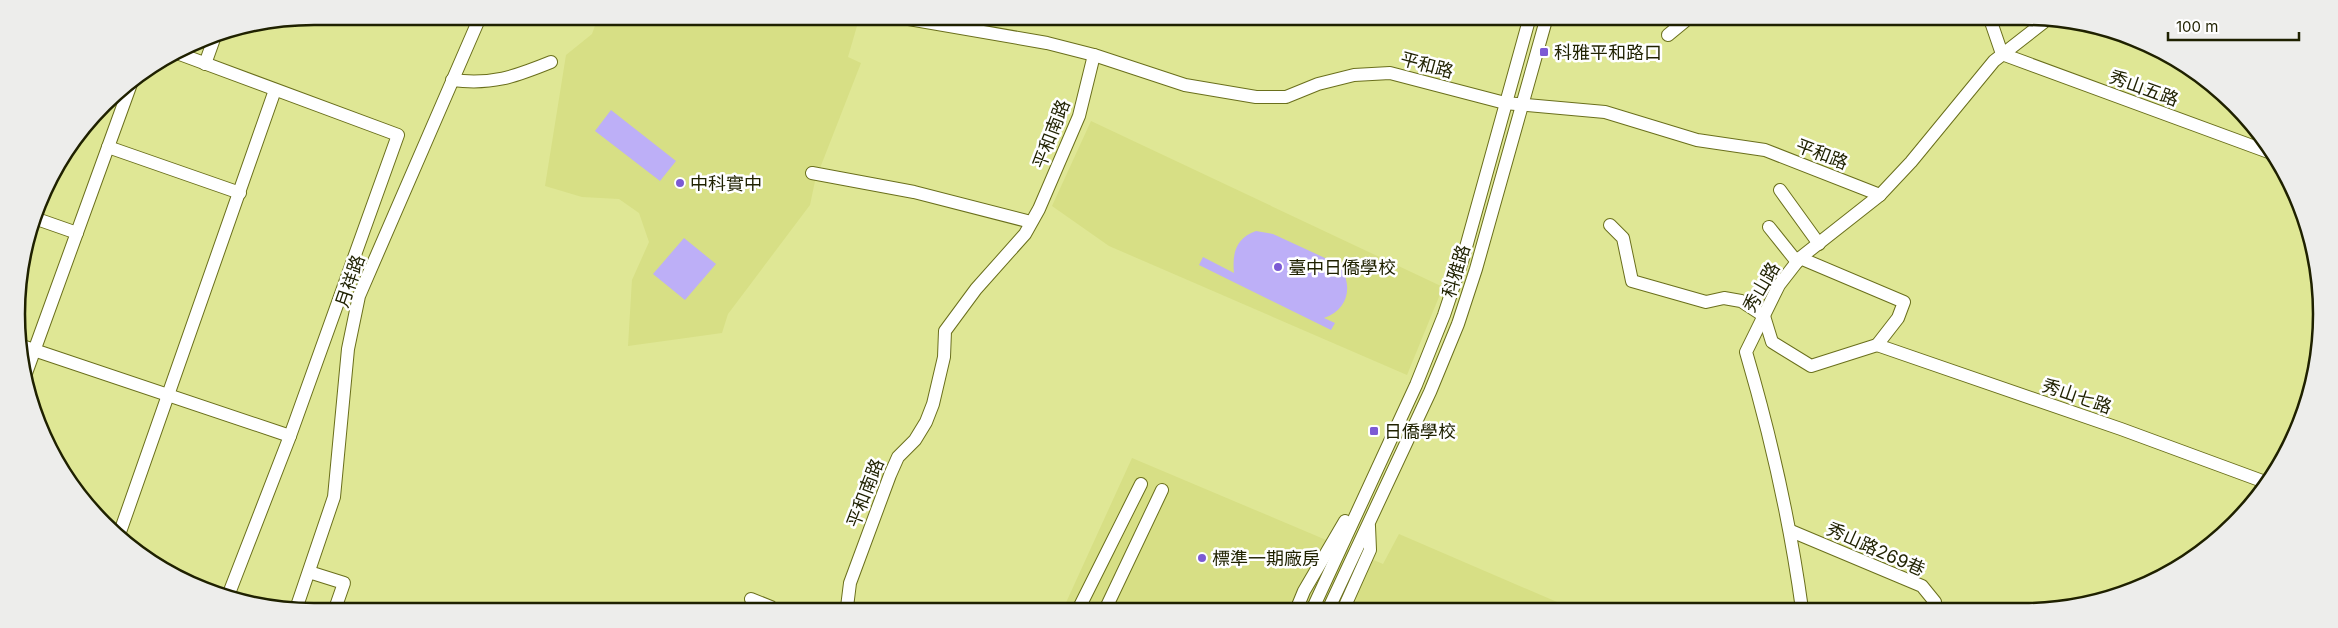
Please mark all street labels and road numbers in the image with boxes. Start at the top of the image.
street label: 平和路 [1398,48,1456,82]
street label: 秀山五路 [2107,66,2181,110]
street label: 平和南路 [1028,97,1074,171]
street label: 平和路 [1793,135,1851,173]
street label: 科雅路 [1438,242,1474,300]
street label: 月祥路 [331,252,369,310]
street label: 秀山路 [1738,258,1784,316]
street label: 秀山七路 [2040,374,2114,418]
street label: 平和南路 [842,456,888,530]
street label: 秀山路269巷 [1824,518,1928,580]

